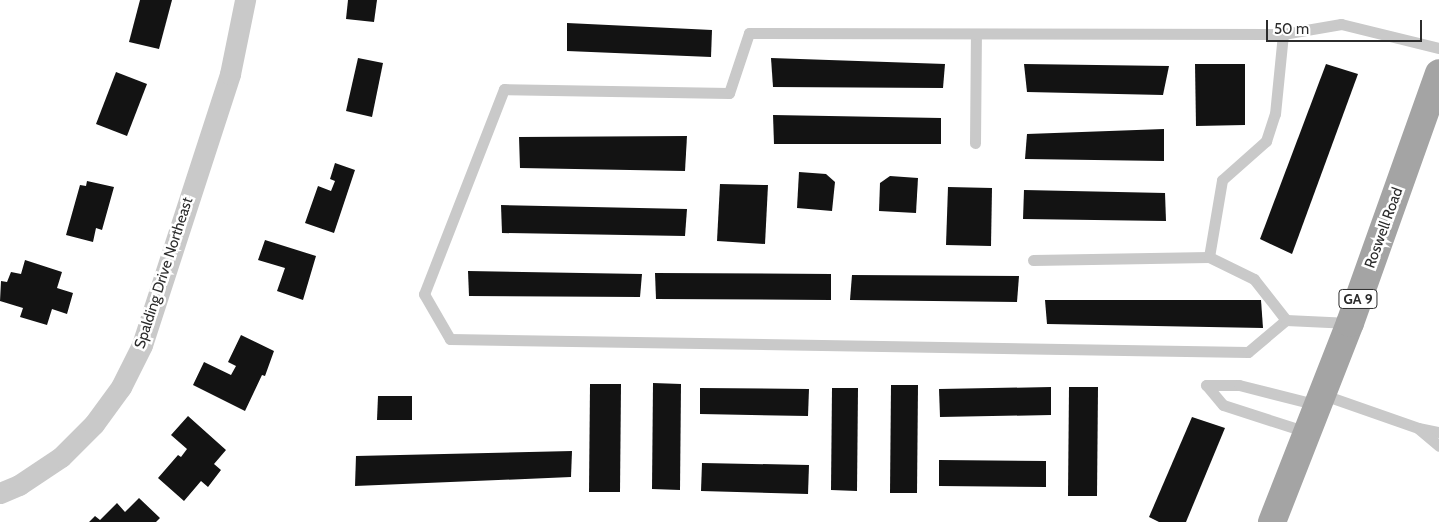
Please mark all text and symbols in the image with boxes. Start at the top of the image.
scale bar [1269,10,1425,42]
text: 50 m [1274,20,1309,38]
street label: Roswell Road [1361,185,1407,271]
street label: Spalding Drive Northeast [131,195,197,351]
road number: GA 9 [1338,288,1378,310]

